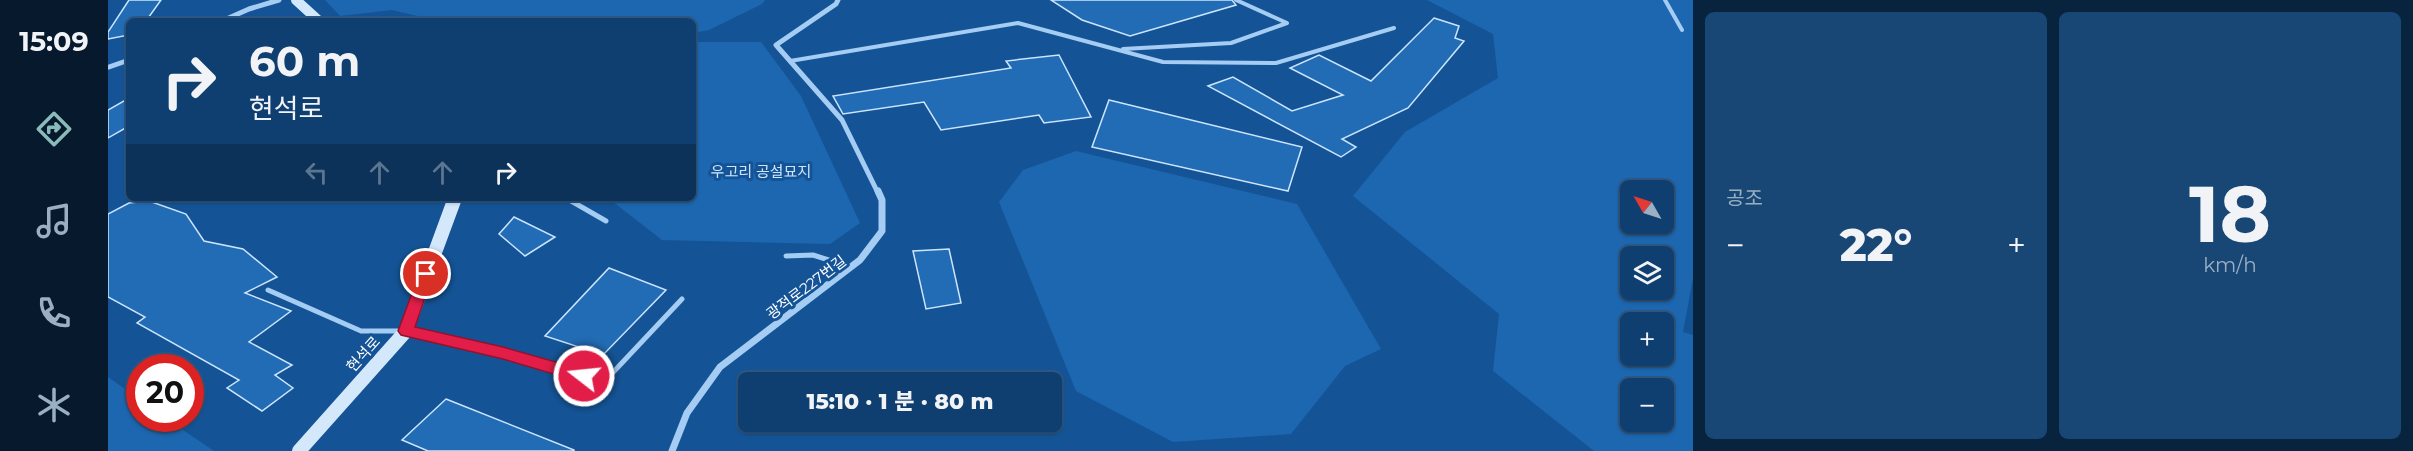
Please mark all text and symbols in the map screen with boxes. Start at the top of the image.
text: 15:09 [19,25,89,58]
text: 60 m [249,35,360,87]
icon: right [150,42,228,120]
text: 현석로 [249,92,324,125]
icon: directions [33,108,75,150]
icon: left [300,156,333,189]
icon: ahead [363,156,396,189]
icon: ahead [426,156,459,189]
icon: right [489,156,522,189]
park label: 우고리 공설묘지 [711,162,811,181]
text: 18 [2189,166,2271,262]
north arrow [1620,180,1674,234]
map controls [1620,180,1674,432]
text: 공조 [1726,186,1763,210]
icon: music [33,200,75,242]
text: 22° [1840,217,1912,272]
text: − [1726,225,1745,265]
text: + [2007,225,2026,265]
button: layers [1620,246,1674,300]
pin [400,248,451,299]
street label: 광적로227번길 [762,251,850,323]
text: km/h [2203,253,2257,277]
icon: arrive [409,257,442,290]
icon: phone [33,292,75,334]
button: + [1620,312,1674,366]
street label: 현석로 [342,332,384,376]
position arrow [552,344,616,408]
speed limit sign: 20 [126,354,204,432]
button: − [1620,378,1674,432]
icon: climate [33,384,75,426]
text: 15:10 · 1 분 · 80 m [806,388,994,415]

